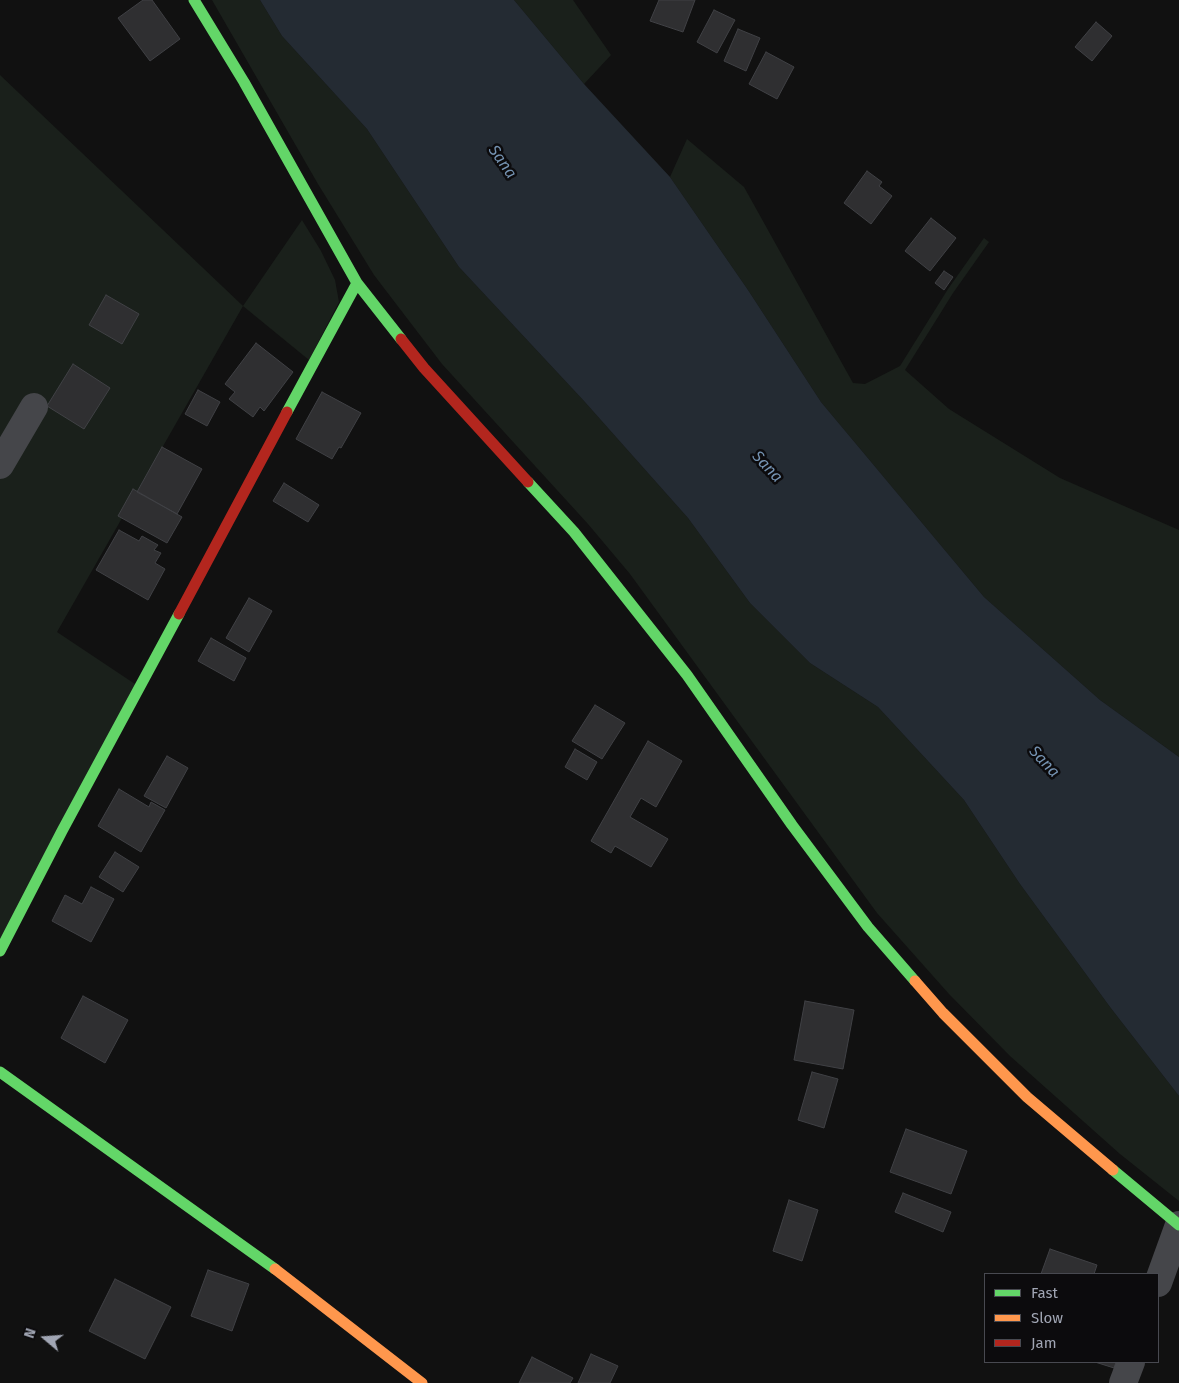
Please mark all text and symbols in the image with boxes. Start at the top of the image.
water label: Sana [484,142,520,182]
water label: Sana [748,447,786,487]
water label: Sana [1025,742,1063,782]
legend [984,1273,1159,1363]
text: Fast [1031,1284,1058,1302]
text: Slow [1031,1309,1063,1327]
north arrow [20,1313,70,1363]
text: N [21,1326,40,1340]
text: Jam [1031,1334,1057,1352]

